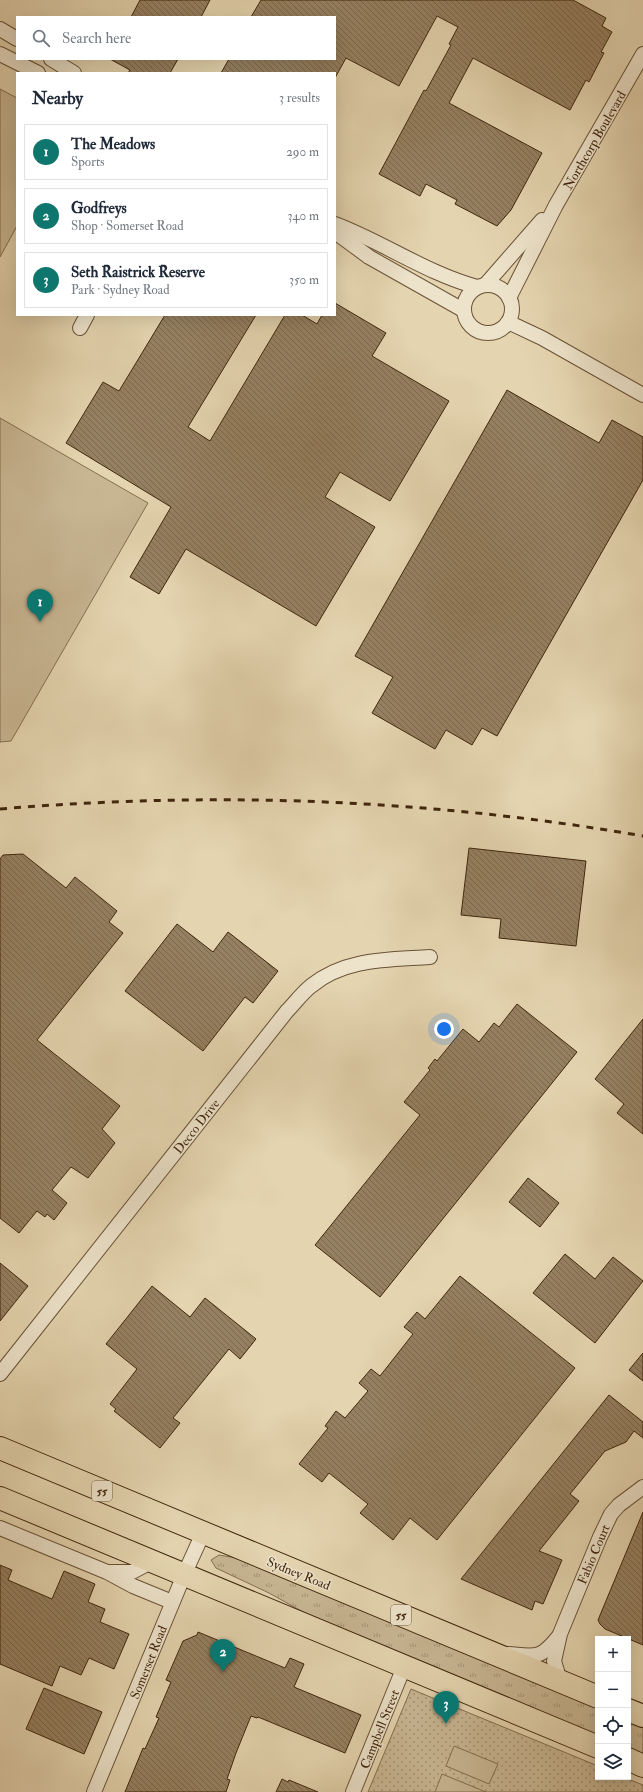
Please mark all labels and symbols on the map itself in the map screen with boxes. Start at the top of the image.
street label: Northcorp Boulevard [560,88,631,193]
pin: 1 [27,589,53,622]
your location [434,1019,454,1039]
street label: Decco Drive [170,1096,224,1157]
road number: 55 [92,1481,112,1501]
street label: Fabio Court [574,1522,614,1587]
street label: Sydney Road [264,1554,333,1595]
road number: 55 [391,1605,411,1625]
street label: Somerset Road [127,1623,171,1701]
pin: 2 [210,1639,236,1672]
street label: Campbell Street [357,1687,404,1772]
pin: 3 [433,1691,459,1724]

